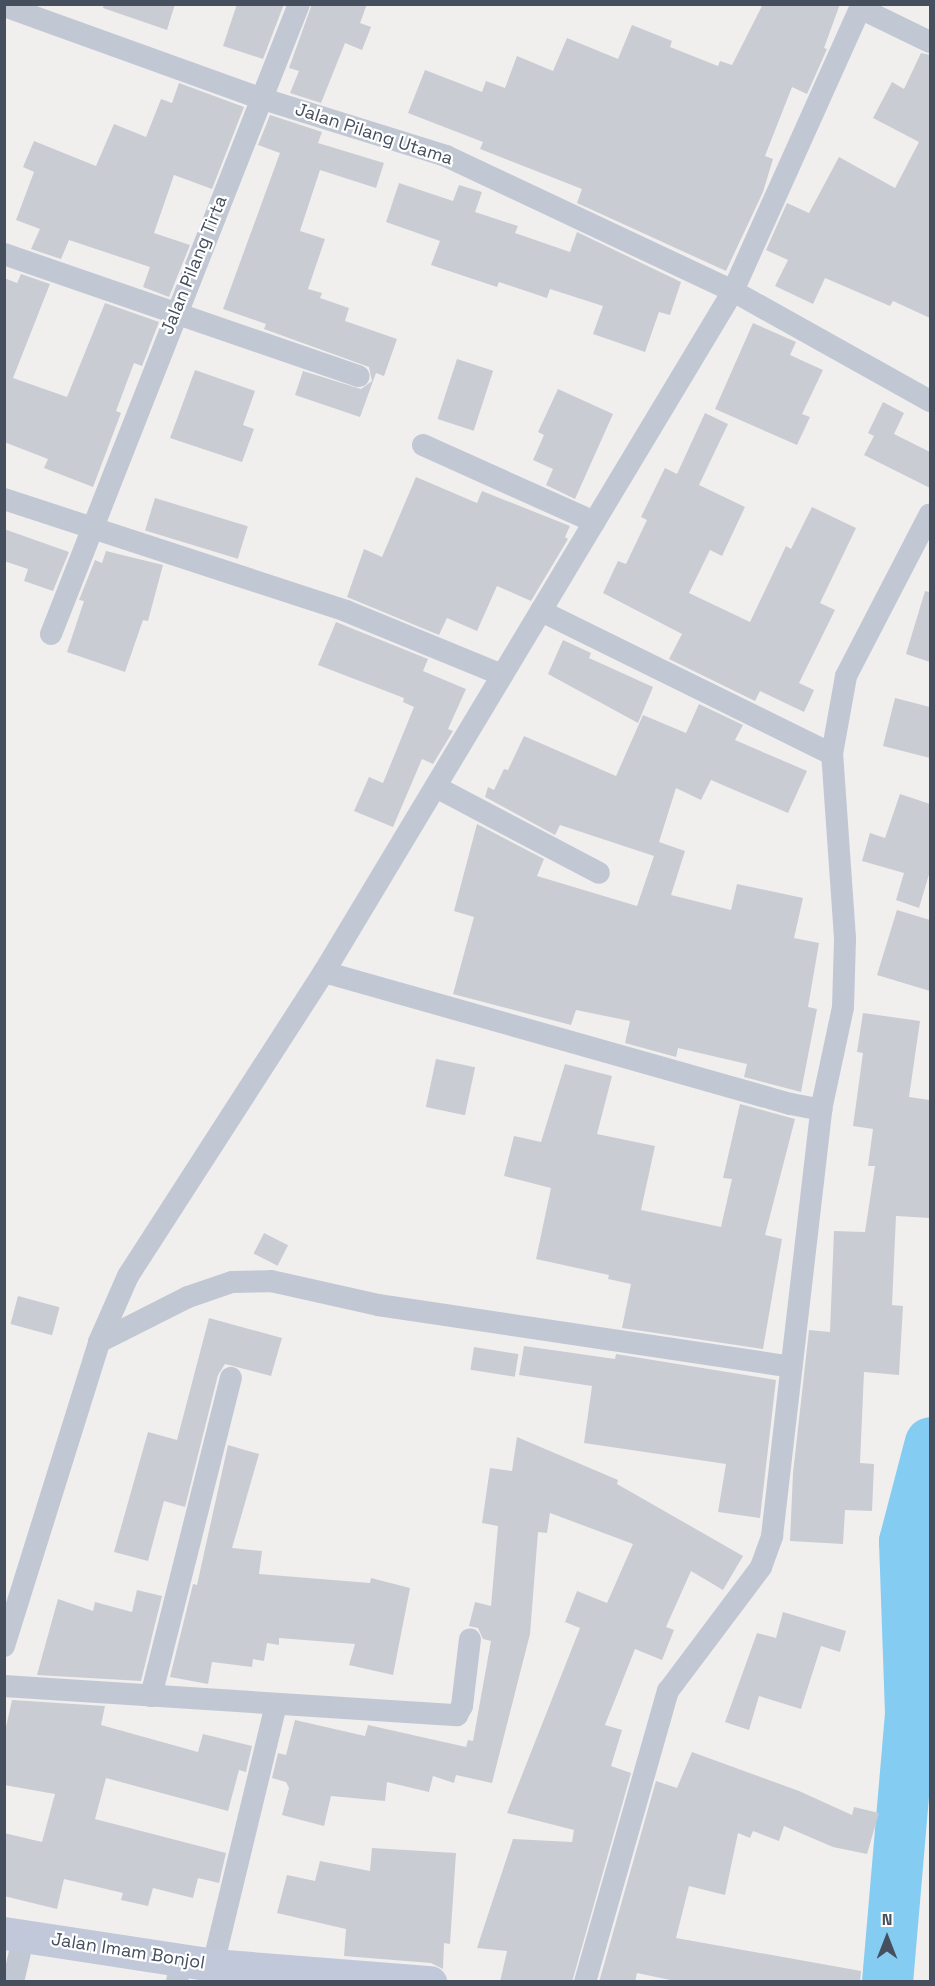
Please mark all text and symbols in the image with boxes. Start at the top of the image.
street label: Jalan Pilang Utama [292,98,456,170]
street label: Jalan Pilang Tirta [156,192,232,338]
north arrow [857,1908,917,1968]
text: N [882,1909,892,1930]
street label: Jalan Imam Bonjol [50,1928,206,1974]

